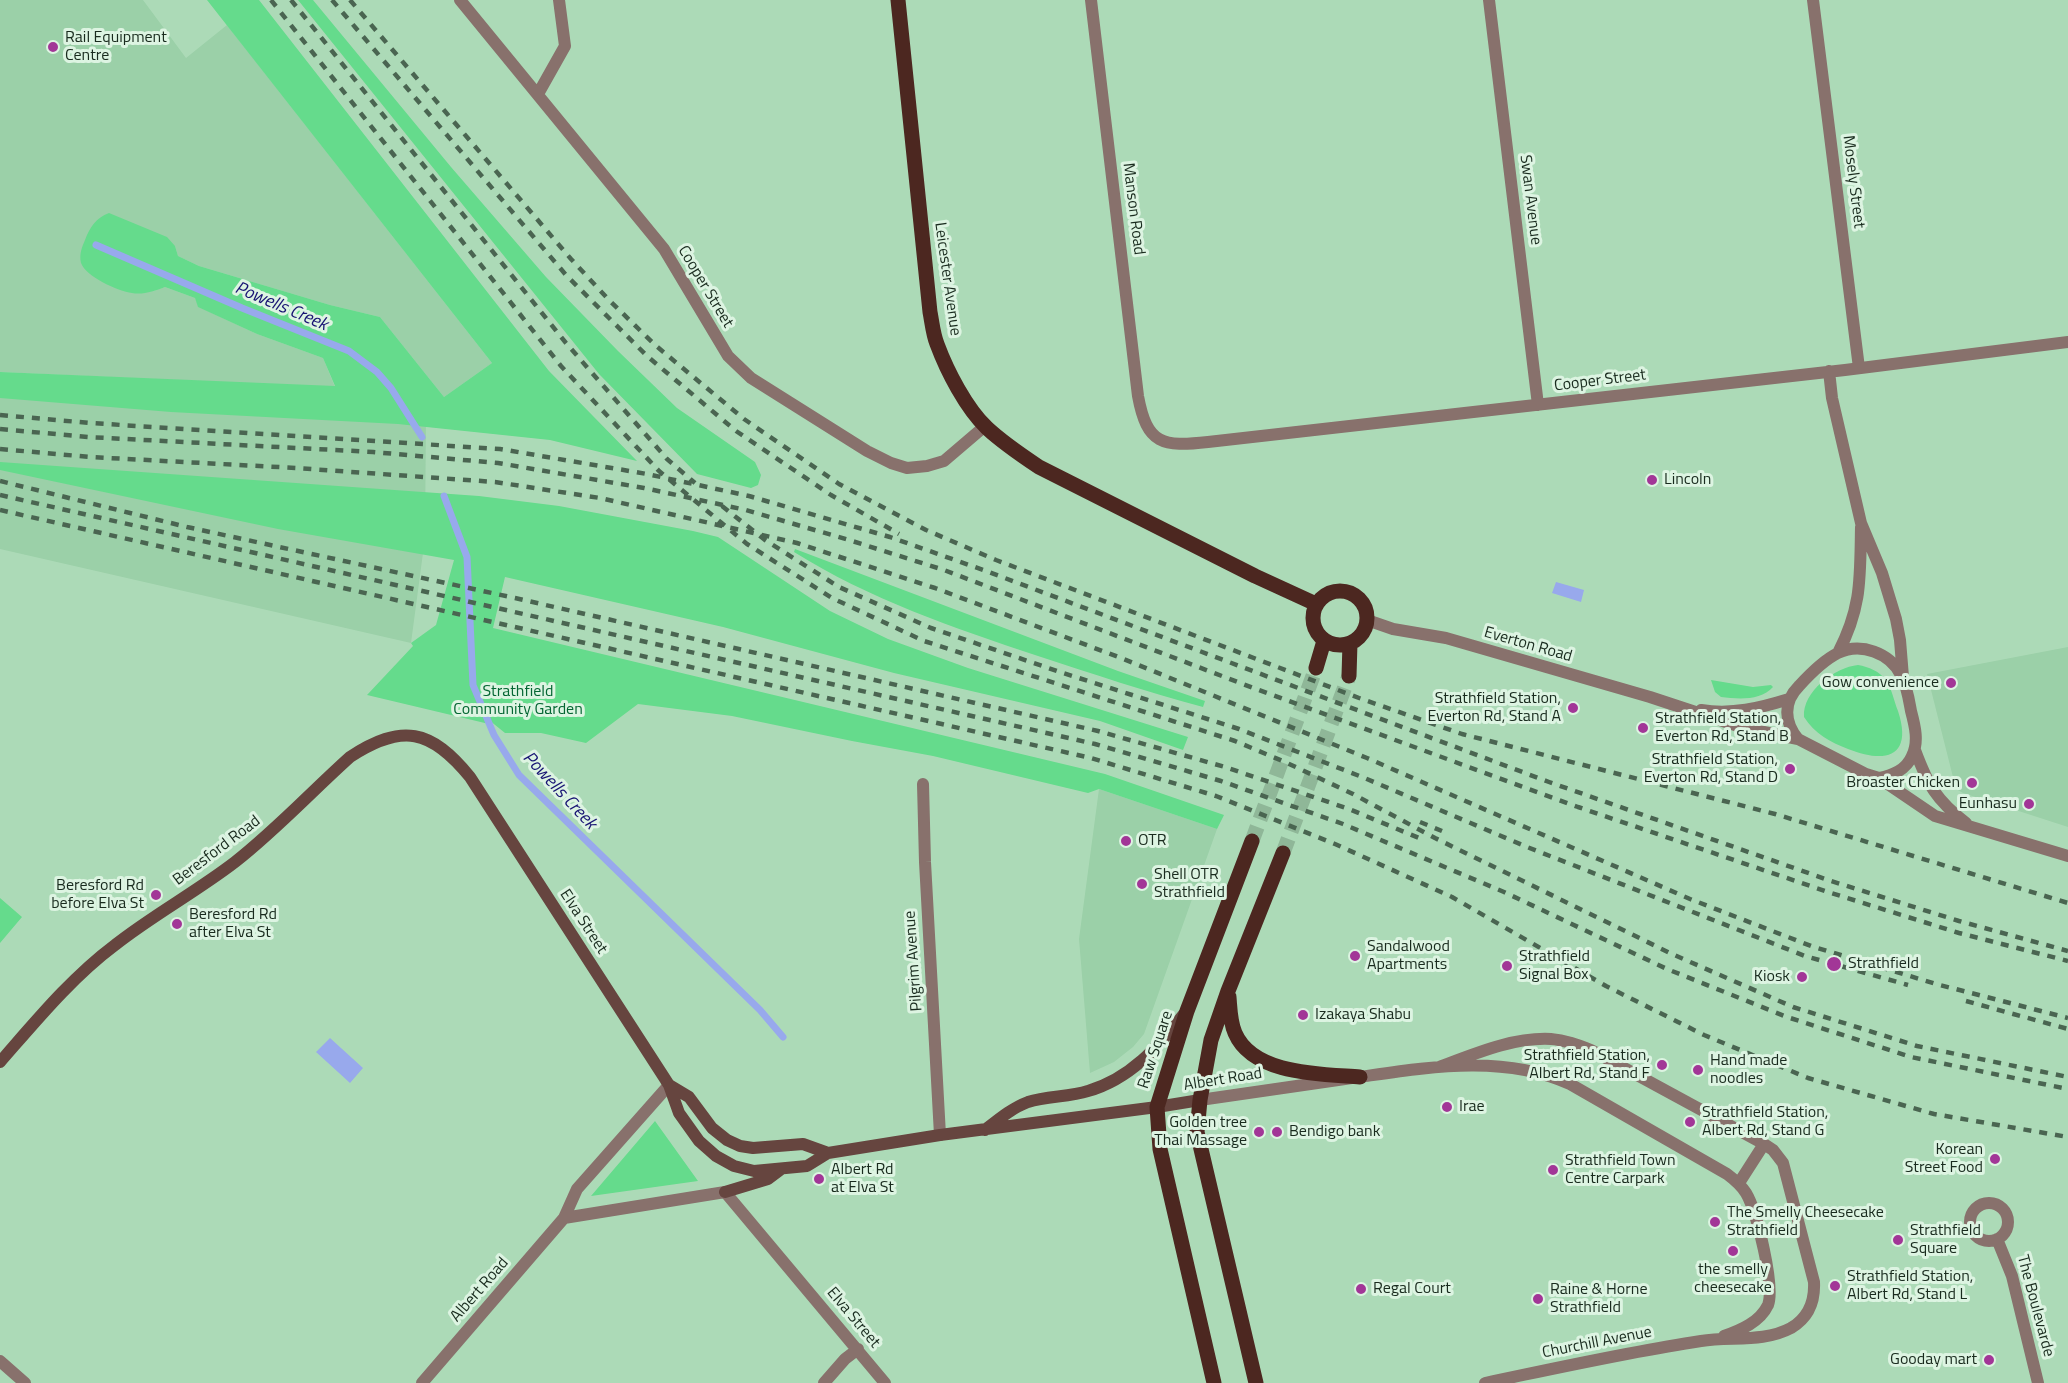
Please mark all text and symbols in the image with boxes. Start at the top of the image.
place label: Rail Equipment Centre [65,28,167,66]
marker: Rail Equipment Centre [46,40,60,54]
street label: Mosely Street [1838,134,1868,230]
street label: Swan Avenue [1515,154,1545,246]
street label: Manson Road [1118,162,1148,256]
street label: Leicester Avenue [930,221,964,337]
street label: Cooper Street [673,243,737,331]
water label: Powells Creek [231,278,331,336]
street label: Cooper Street [1553,366,1647,396]
place label: Lincoln [1664,470,1711,490]
marker: Lincoln [1645,473,1659,487]
street label: Everton Road [1482,623,1574,667]
place label: Gow convenience [1822,673,1939,693]
marker: Gow convenience [1944,676,1958,690]
park label: Strathfield Community Garden [453,682,583,720]
place label: Strathfield Station, Everton Rd, Stand A [1427,689,1561,727]
marker: Strathfield Station, Everton Rd, Stand A [1566,701,1580,715]
place label: Strathfield Station, Everton Rd, Stand B [1655,709,1789,747]
marker: Strathfield Station, Everton Rd, Stand B [1636,721,1650,735]
water label: Powells Creek [518,748,600,834]
place label: Strathfield Station, Everton Rd, Stand D [1644,750,1778,788]
marker: Strathfield Station, Everton Rd, Stand D [1783,762,1797,776]
place label: Broaster Chicken [1846,773,1960,793]
marker: Broaster Chicken [1965,776,1979,790]
place label: Eunhasu [1959,794,2017,814]
marker: Eunhasu [2022,797,2036,811]
street label: Beresford Road [170,812,264,890]
place label: OTR [1138,831,1167,851]
marker: OTR [1119,834,1133,848]
place label: Shell OTR Strathfield [1154,865,1225,903]
place label: Beresford Rd before Elva St [51,876,144,914]
marker: Shell OTR Strathfield [1135,877,1149,891]
street label: Elva Street [555,886,611,958]
marker: Beresford Rd before Elva St [149,888,163,902]
place label: Beresford Rd after Elva St [189,905,277,943]
street label: Pilgrim Avenue [901,910,927,1012]
marker: Beresford Rd after Elva St [170,917,184,931]
place label: Sandalwood Apartments [1367,937,1450,975]
place label: Strathfield Signal Box [1519,947,1590,985]
marker: Sandalwood Apartments [1348,949,1362,963]
place label: Strathfield [1848,954,1919,974]
marker: Strathfield [1825,955,1843,973]
marker: Strathfield Signal Box [1500,959,1514,973]
place label: Kiosk [1754,967,1790,987]
marker: Kiosk [1795,970,1809,984]
place label: Izakaya Shabu [1315,1005,1411,1025]
marker: Izakaya Shabu [1296,1008,1310,1022]
street label: Raw Square [1134,1009,1178,1091]
place label: Strathfield Station, Albert Rd, Stand F [1524,1046,1650,1084]
place label: Hand made noodles [1710,1051,1787,1089]
marker: Strathfield Station, Albert Rd, Stand F [1655,1058,1669,1072]
marker: Hand made noodles [1691,1063,1705,1077]
street label: Albert Road [1182,1064,1264,1096]
place label: Irae [1459,1097,1485,1117]
marker: Irae [1440,1100,1454,1114]
place label: Strathfield Station, Albert Rd, Stand G [1702,1103,1828,1141]
place label: Golden tree Thai Massage [1154,1113,1247,1151]
marker: Strathfield Station, Albert Rd, Stand G [1683,1115,1697,1129]
place label: Bendigo bank [1289,1122,1380,1142]
marker: Golden tree Thai Massage [1252,1125,1266,1139]
marker: Bendigo bank [1270,1125,1284,1139]
place label: Korean Street Food [1905,1140,1983,1178]
place label: Strathfield Town Centre Carpark [1565,1151,1676,1189]
marker: Korean Street Food [1988,1152,2002,1166]
place label: Albert Rd at Elva St [831,1160,894,1198]
marker: Strathfield Town Centre Carpark [1546,1163,1560,1177]
marker: Albert Rd at Elva St [812,1172,826,1186]
place label: The Smelly Cheesecake Strathfield [1727,1203,1884,1241]
marker: The Smelly Cheesecake Strathfield [1708,1215,1722,1229]
place label: Strathfield Square [1910,1221,1981,1259]
marker: Strathfield Square [1891,1233,1905,1247]
marker: the smelly cheesecake [1726,1244,1740,1258]
street label: The Boulevarde [2012,1253,2058,1359]
street label: Albert Road [447,1254,513,1326]
place label: the smelly cheesecake [1694,1260,1772,1298]
place label: Strathfield Station, Albert Rd, Stand L [1847,1267,1973,1305]
place label: Regal Court [1373,1279,1451,1299]
marker: Strathfield Station, Albert Rd, Stand L [1828,1279,1842,1293]
place label: Raine & Horne Strathfield [1550,1280,1647,1318]
marker: Regal Court [1354,1282,1368,1296]
street label: Elva Street [822,1284,884,1352]
marker: Raine & Horne Strathfield [1531,1292,1545,1306]
street label: Churchill Avenue [1541,1323,1653,1363]
place label: Gooday mart [1890,1350,1977,1370]
marker: Gooday mart [1982,1353,1996,1367]

